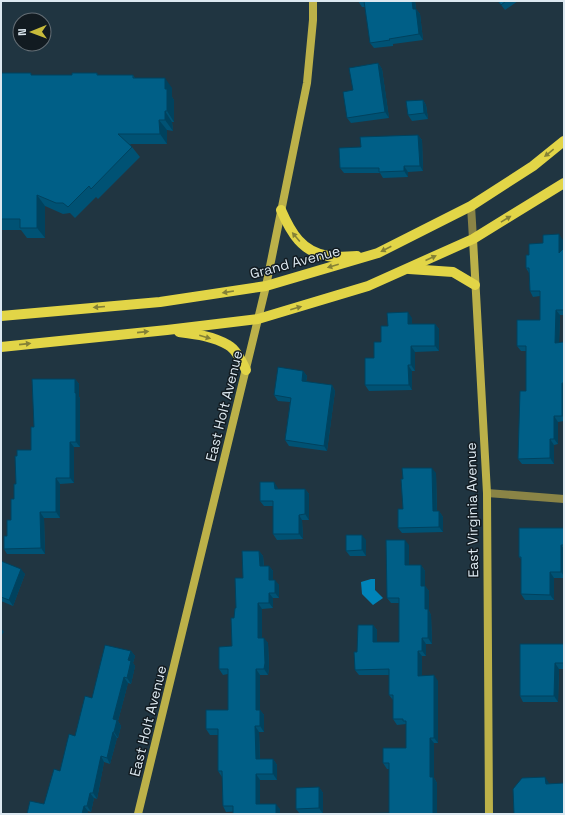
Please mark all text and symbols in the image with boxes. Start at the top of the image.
north arrow [12,12,52,52]
text: N [15,28,29,36]
one-way arrow [543,149,554,158]
one-way arrow [501,215,511,223]
one-way arrow [292,232,301,243]
street label: Grand Avenue [248,241,342,283]
one-way arrow [381,246,392,252]
one-way arrow [425,255,436,261]
one-way arrow [327,263,339,269]
one-way arrow [222,289,234,295]
one-way arrow [93,304,105,311]
one-way arrow [290,305,302,311]
one-way arrow [137,329,149,336]
one-way arrow [200,334,212,340]
one-way arrow [19,341,31,348]
street label: East Holt Avenue [202,349,246,463]
street label: East Virginia Avenue [462,442,482,578]
street label: East Holt Avenue [126,664,170,778]

